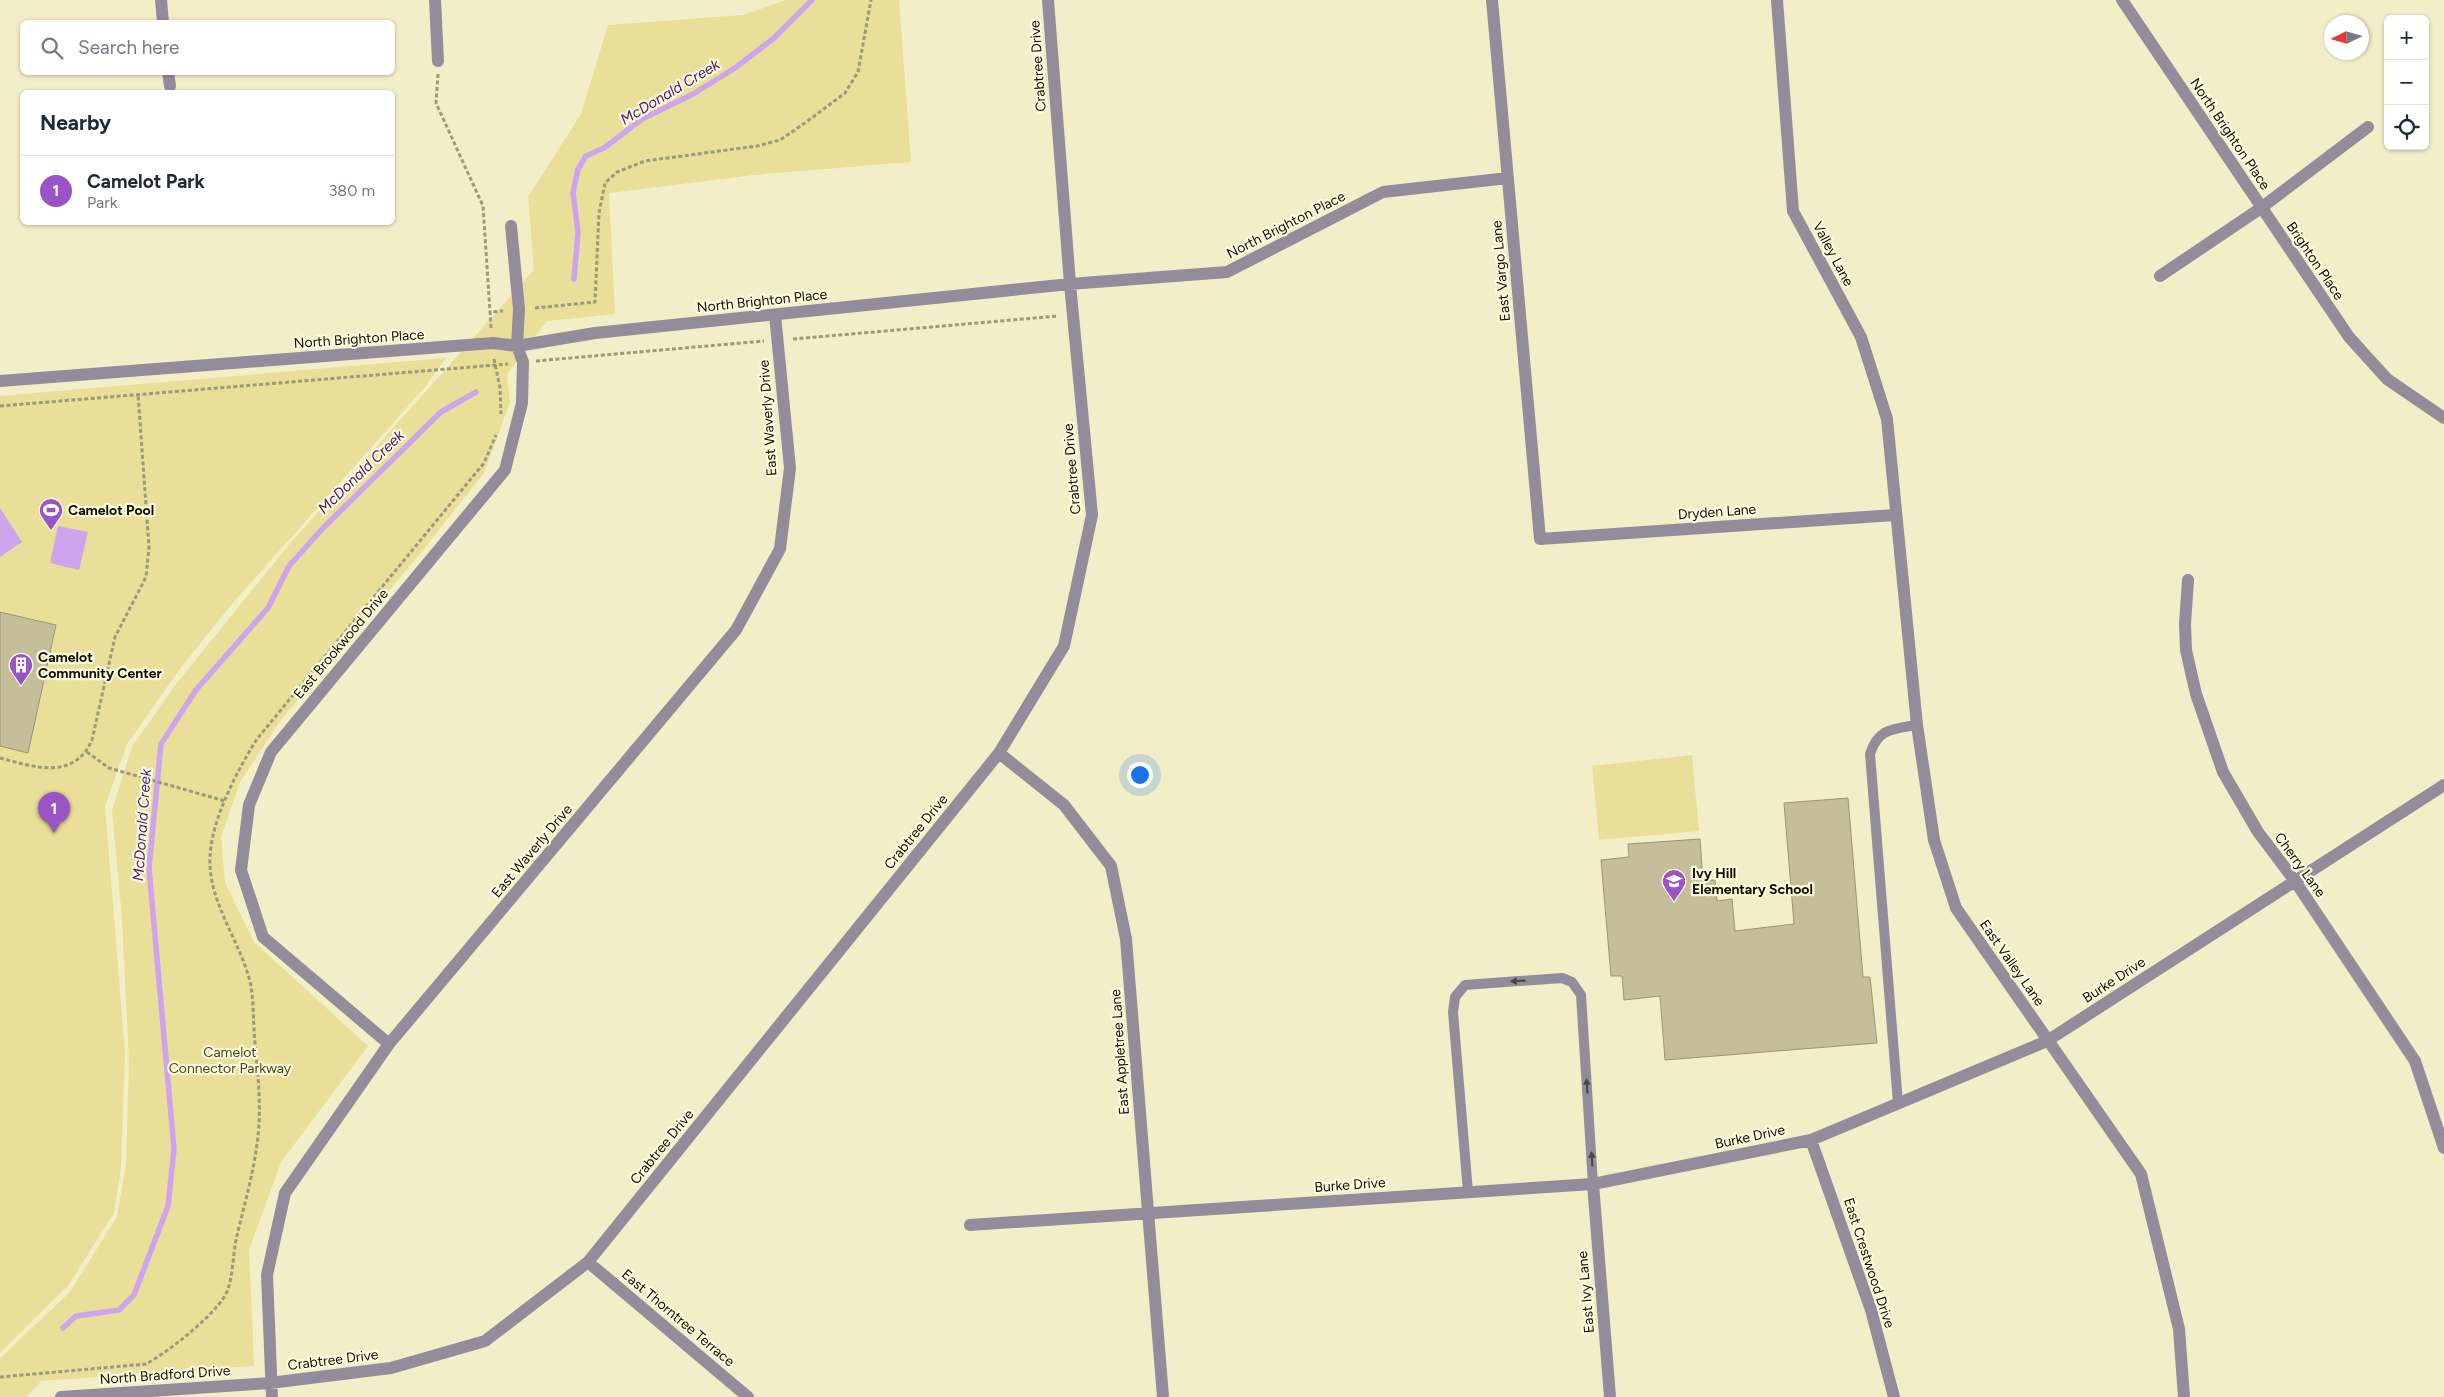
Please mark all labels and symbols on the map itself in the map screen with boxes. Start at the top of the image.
north arrow [2324,15,2369,60]
street label: Crabtree Drive [1026,20,1050,112]
water label: McDonald Creek [617,55,723,129]
street label: North Brighton Place [2186,75,2274,193]
street label: North Brighton Place [1224,188,1349,262]
street label: East Vargo Lane [1488,219,1514,322]
street label: Valley Lane [1809,219,1857,289]
street label: Brighton Place [2283,219,2348,304]
street label: North Brighton Place [696,286,828,316]
street label: North Brighton Place [293,326,425,352]
street label: East Waverly Drive [755,359,781,477]
street label: Crabtree Drive [1060,422,1084,515]
water label: McDonald Creek [314,426,408,518]
sports icon: Camelot Pool [38,497,64,531]
street label: Dryden Lane [1677,501,1757,523]
place label: Camelot Pool [68,502,154,519]
street label: East Brookwood Drive [290,585,392,702]
place label: Camelot Community Center [38,649,162,682]
building icon: Camelot Community Center [8,652,34,686]
your location [1127,762,1153,788]
water label: McDonald Creek [129,768,155,882]
street label: Crabtree Drive [881,791,952,873]
pin: 1 [38,792,70,833]
street label: East Waverly Drive [488,801,576,901]
street label: Cherry Lane [2271,829,2329,901]
place label: Ivy Hill Elementary School [1692,865,1813,898]
school or university icon: Ivy Hill Elementary School [1661,868,1687,902]
street label: East Valley Lane [1976,917,2048,1010]
street label: Burke Drive [2080,953,2149,1007]
one-way arrow [1509,977,1525,985]
street label: East Appletree Lane [1107,988,1133,1115]
park label: Camelot Connector Parkway [169,1044,292,1077]
one-way arrow [1583,1077,1591,1093]
street label: Crabtree Drive [627,1106,698,1188]
street label: Burke Drive [1713,1121,1787,1153]
one-way arrow [1587,1151,1595,1167]
street label: Burke Drive [1314,1174,1386,1196]
street label: East Crestwood Drive [1840,1196,1898,1331]
street label: East Ivy Lane [1574,1250,1598,1334]
street label: East Thorntree Terrace [618,1266,738,1370]
street label: Crabtree Drive [287,1346,380,1374]
street label: North Bradford Drive [99,1362,231,1388]

